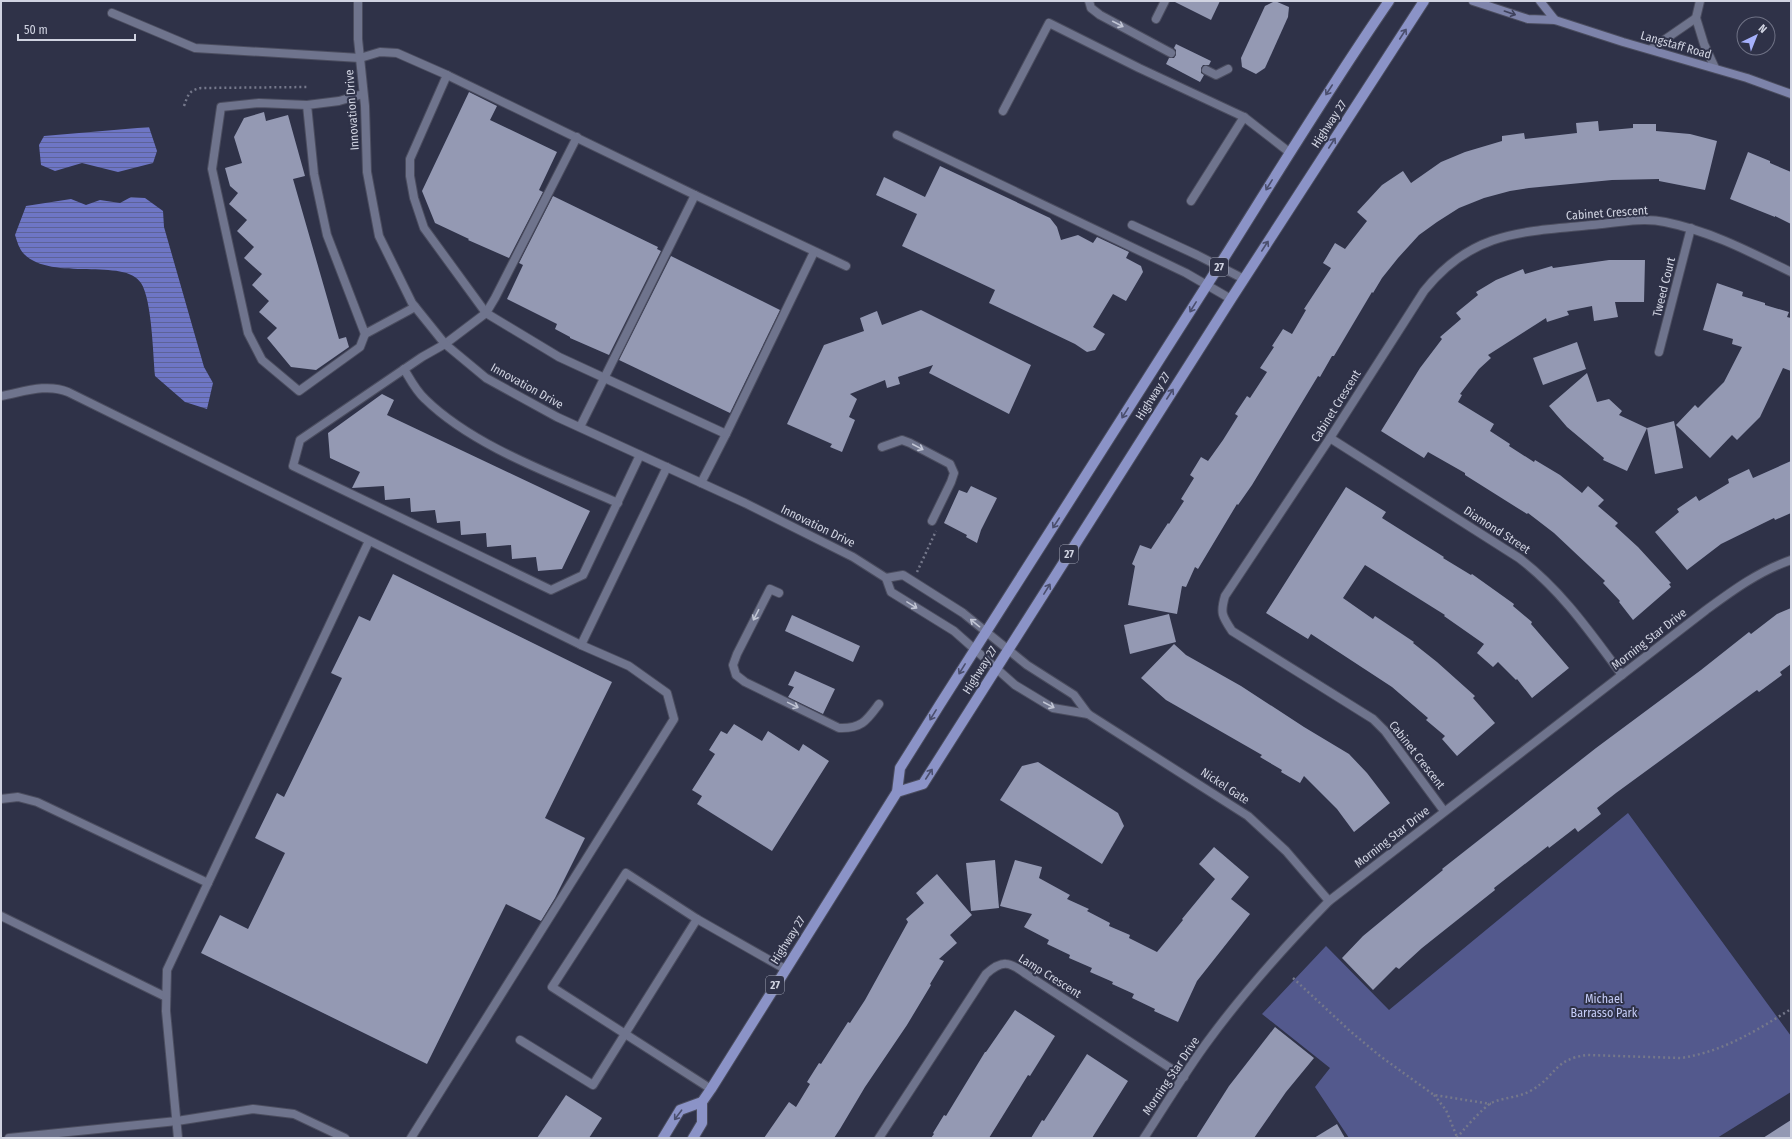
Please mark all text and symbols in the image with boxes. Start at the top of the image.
one-way arrow [1504,10,1516,18]
scale bar [18,16,135,42]
north arrow [1736,16,1776,56]
one-way arrow [1111,21,1123,29]
text: N [1756,22,1769,36]
text: 50 m [24,23,48,37]
one-way arrow [1399,28,1407,39]
street label: Langstaff Road [1639,28,1713,62]
street label: Innovation Drive [342,69,362,151]
one-way arrow [1325,84,1333,95]
street label: Highway 27 [1308,97,1350,150]
one-way arrow [1328,137,1336,148]
one-way arrow [1264,179,1272,191]
street label: Cabinet Crescent [1566,203,1649,223]
one-way arrow [1261,241,1269,252]
street label: Tweed Court [1650,256,1678,318]
road number: 27 [1210,258,1228,276]
one-way arrow [1188,302,1197,313]
street label: Innovation Drive [488,360,566,412]
street label: Cabinet Crescent [1308,367,1364,445]
street label: Highway 27 [1133,369,1173,423]
one-way arrow [1166,389,1174,400]
one-way arrow [1121,407,1129,419]
one-way arrow [912,444,924,451]
street label: Innovation Drive [779,502,857,550]
street label: Diamond Street [1461,503,1533,557]
one-way arrow [1051,517,1059,529]
road number: 27 [1060,545,1078,563]
one-way arrow [1043,584,1051,595]
one-way arrow [906,601,917,609]
street label: Morning Star Drive [1609,605,1689,673]
one-way arrow [752,608,760,620]
one-way arrow [969,618,980,627]
street label: Highway 27 [960,643,1000,697]
one-way arrow [958,663,966,675]
one-way arrow [786,702,798,709]
one-way arrow [1043,702,1055,709]
one-way arrow [929,709,937,720]
street label: Cabinet Crescent [1386,718,1448,792]
street label: Nickel Gate [1198,765,1252,807]
one-way arrow [925,769,933,780]
street label: Morning Star Drive [1352,803,1432,871]
street label: Highway 27 [768,913,808,967]
street label: Lamp Crescent [1016,951,1084,1001]
road number: 27 [766,976,784,994]
park label: Michael Barrasso Park [1571,992,1638,1020]
street label: Morning Star Drive [1140,1034,1202,1118]
one-way arrow [674,1109,682,1120]

